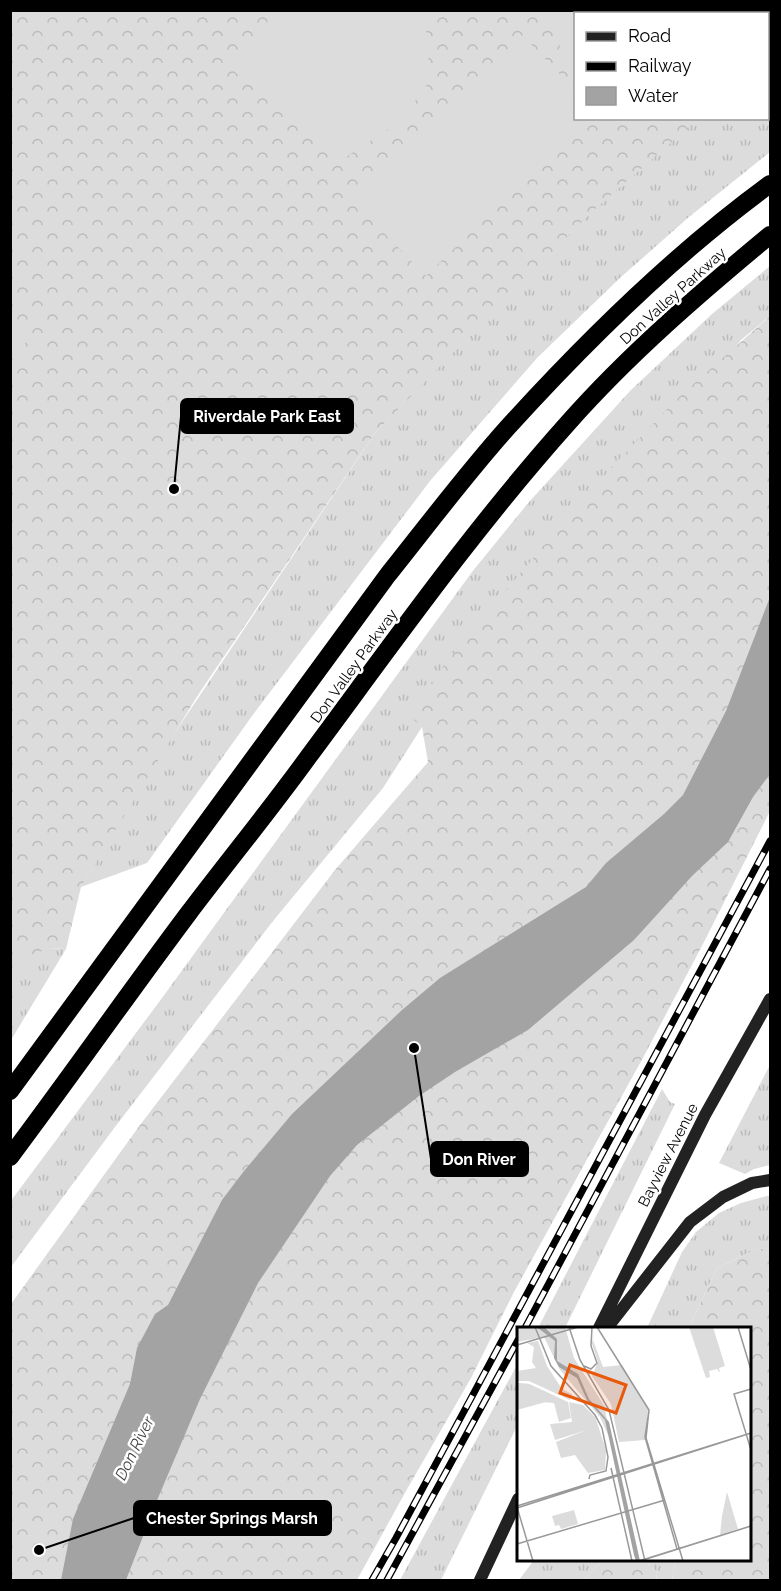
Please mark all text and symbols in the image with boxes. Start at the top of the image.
legend [574,12,769,120]
text: Road [628,25,671,46]
text: Railway [628,55,692,76]
text: Water [628,85,679,106]
street label: Don Valley Parkway [616,244,730,348]
callout: Riverdale Park East [181,399,353,433]
text: Riverdale Park East [193,407,341,426]
street label: Don Valley Parkway [307,606,401,726]
street label: Bayview Avenue [634,1100,702,1210]
callout: Don River [431,1142,528,1176]
text: Don River [442,1150,516,1169]
inset map [517,1327,751,1561]
water label: Don River [111,1413,158,1483]
callout: Chester Springs Marsh [134,1501,331,1535]
text: Chester Springs Marsh [146,1509,318,1528]

